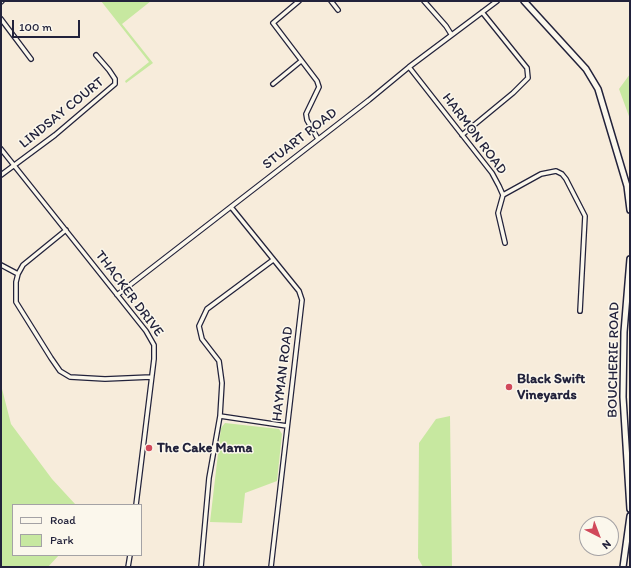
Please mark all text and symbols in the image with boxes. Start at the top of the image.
scale bar [14,12,82,38]
text: 100 m [19,20,52,34]
street label: LINDSAY COURT [16,74,108,152]
street label: HARMON ROAD [438,90,510,178]
street label: STUART ROAD [259,105,341,173]
street label: THACKER DRIVE [91,248,167,340]
street label: BOUCHERIE ROAD [605,302,623,418]
street label: HAYMAN ROAD [269,326,297,422]
place label: Black Swift Vineyards [517,371,585,404]
marker: Black Swift Vineyards [504,382,514,392]
place label: The Cake Mama [157,440,253,456]
marker: The Cake Mama [144,443,154,453]
legend [12,504,142,556]
text: Road [50,513,76,527]
north arrow [579,516,619,556]
text: Park [50,533,74,547]
text: N [600,537,614,552]

